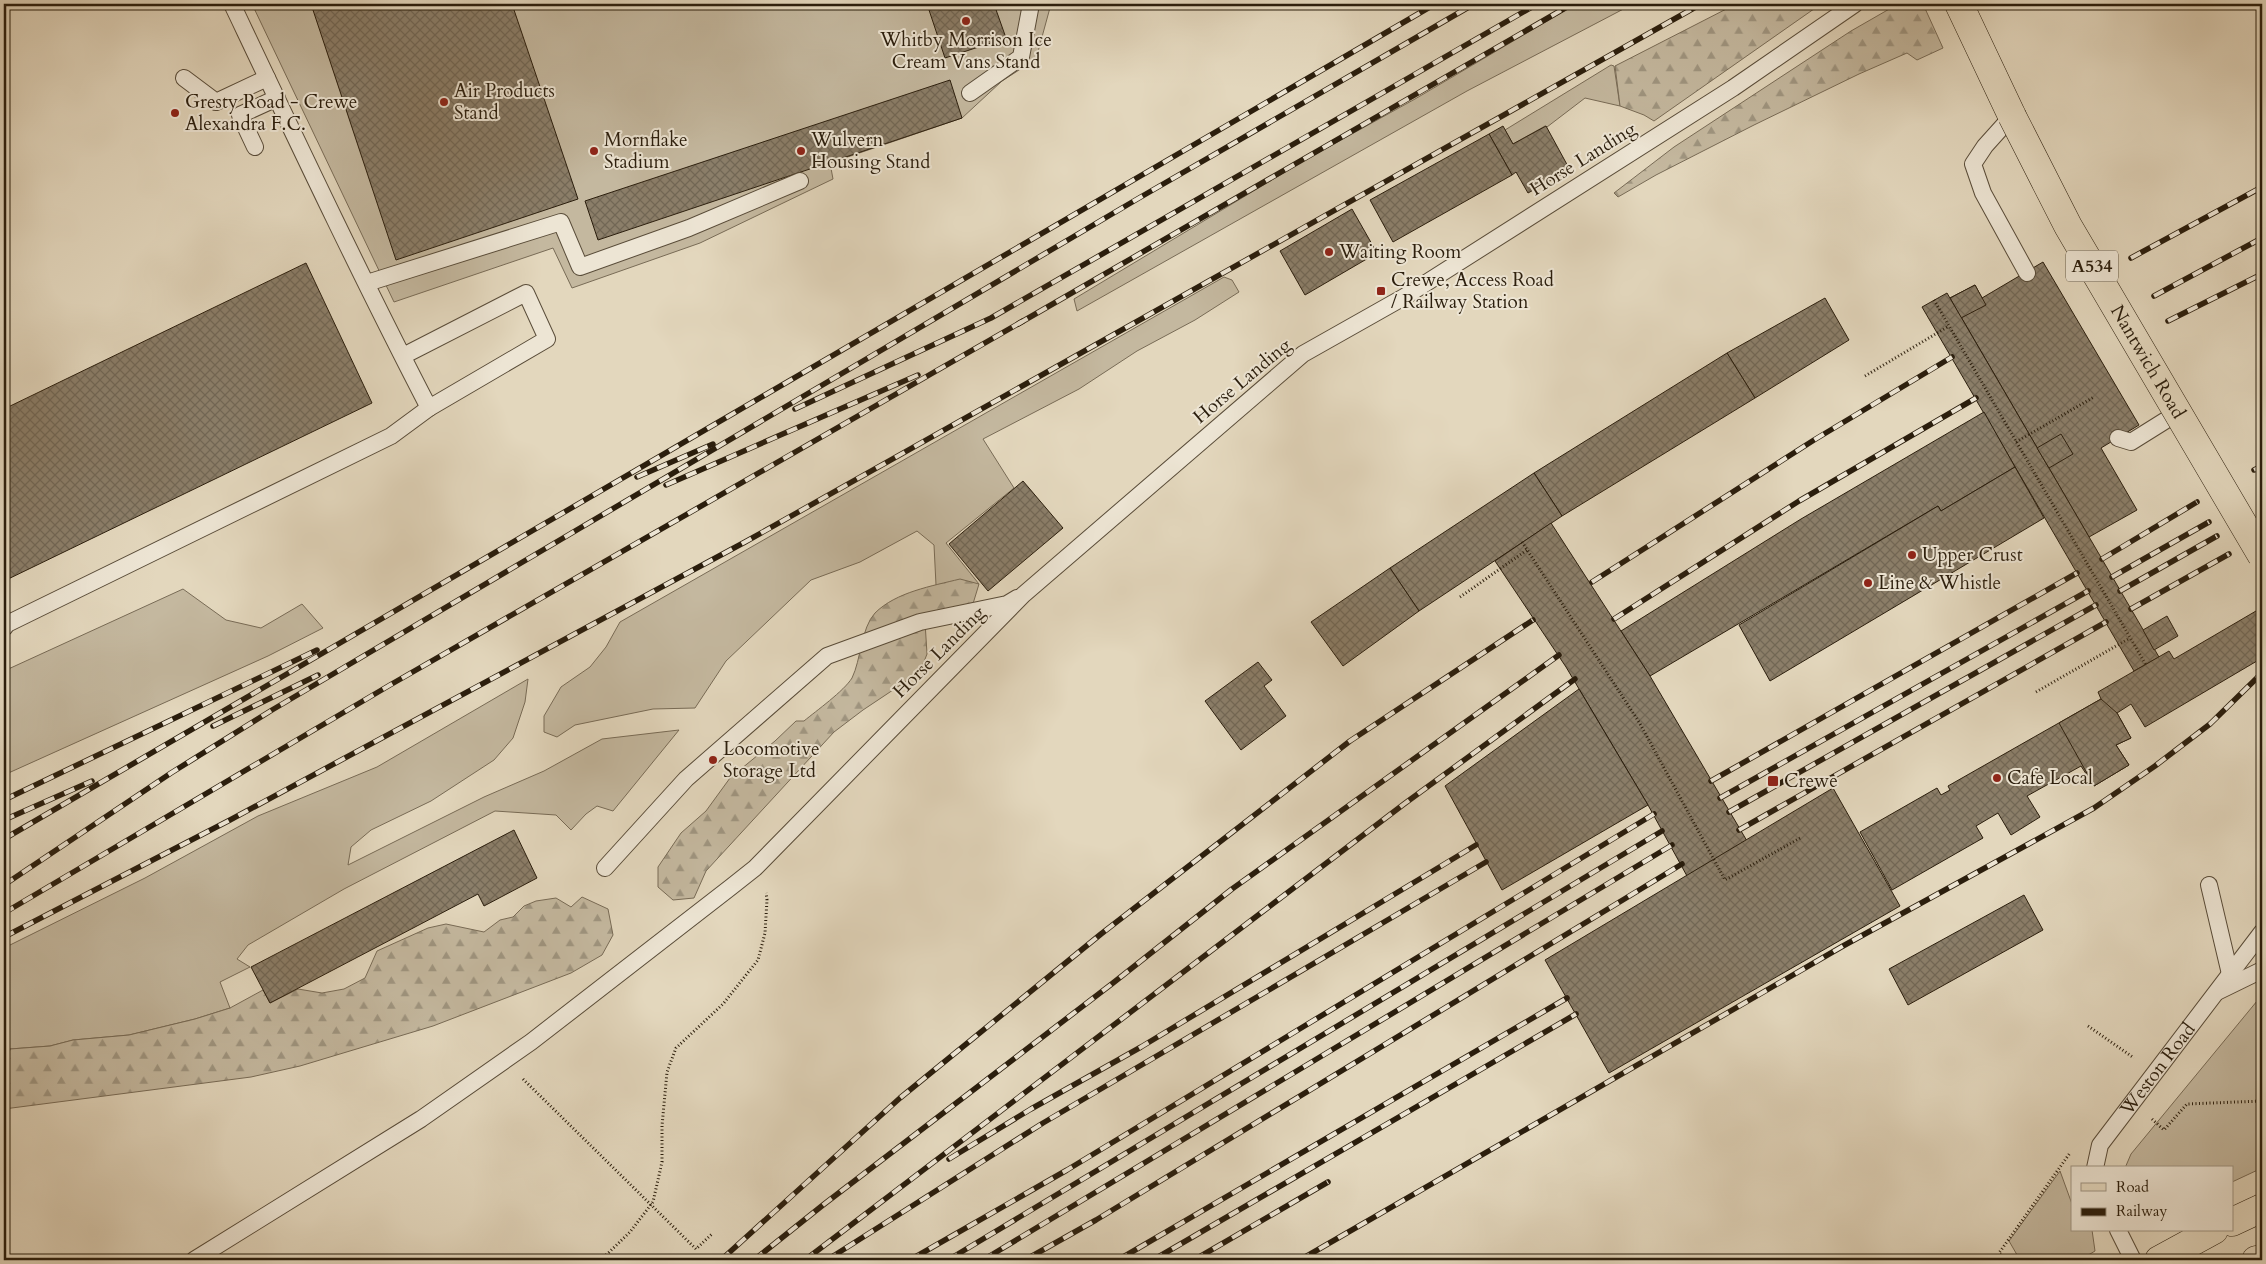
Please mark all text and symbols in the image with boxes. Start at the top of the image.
marker: Whitby Morrison Ice Cream Vans Stand [960,15,972,27]
place label: Whitby Morrison Ice Cream Vans Stand [879,27,1052,75]
place label: Air Products Stand [454,78,555,126]
place label: Gresty Road - Crewe Alexandra F.C. [185,89,357,137]
marker: Air Products Stand [438,96,450,108]
marker: Gresty Road - Crewe Alexandra F.C. [169,107,181,119]
street label: Horse Landing [1525,116,1641,202]
place label: Mornflake Stadium [604,127,688,175]
place label: Wulvern Housing Stand [810,127,930,175]
marker: Mornflake Stadium [588,145,600,157]
marker: Wulvern Housing Stand [795,145,807,157]
place label: Waiting Room [1338,239,1462,265]
marker: Waiting Room [1323,246,1335,258]
road number: A534 [2066,250,2118,282]
place label: Crewe, Access Road / Railway Station [1391,267,1554,315]
marker: Crewe, Access Road / Railway Station [1375,285,1387,297]
street label: Nantwich Road [2104,300,2191,424]
street label: Horse Landing [1187,332,1297,430]
place label: Upper Crust [1922,542,2023,568]
marker: Upper Crust [1906,549,1918,561]
place label: Line & Whistle [1878,570,2001,596]
marker: Line & Whistle [1862,577,1874,589]
street label: Horse Landing [887,600,991,704]
place label: Locomotive Storage Ltd [723,736,820,784]
marker: Locomotive Storage Ltd [707,754,719,766]
place label: Cafe Local [2007,765,2093,791]
place label: Crewe [1784,768,1838,794]
marker: Cafe Local [1991,772,2003,784]
marker: Crewe [1766,774,1780,788]
street label: Weston Road [2114,1017,2201,1121]
legend [2071,1166,2234,1232]
text: Road [2116,1177,2149,1197]
text: Railway [2116,1201,2167,1221]

